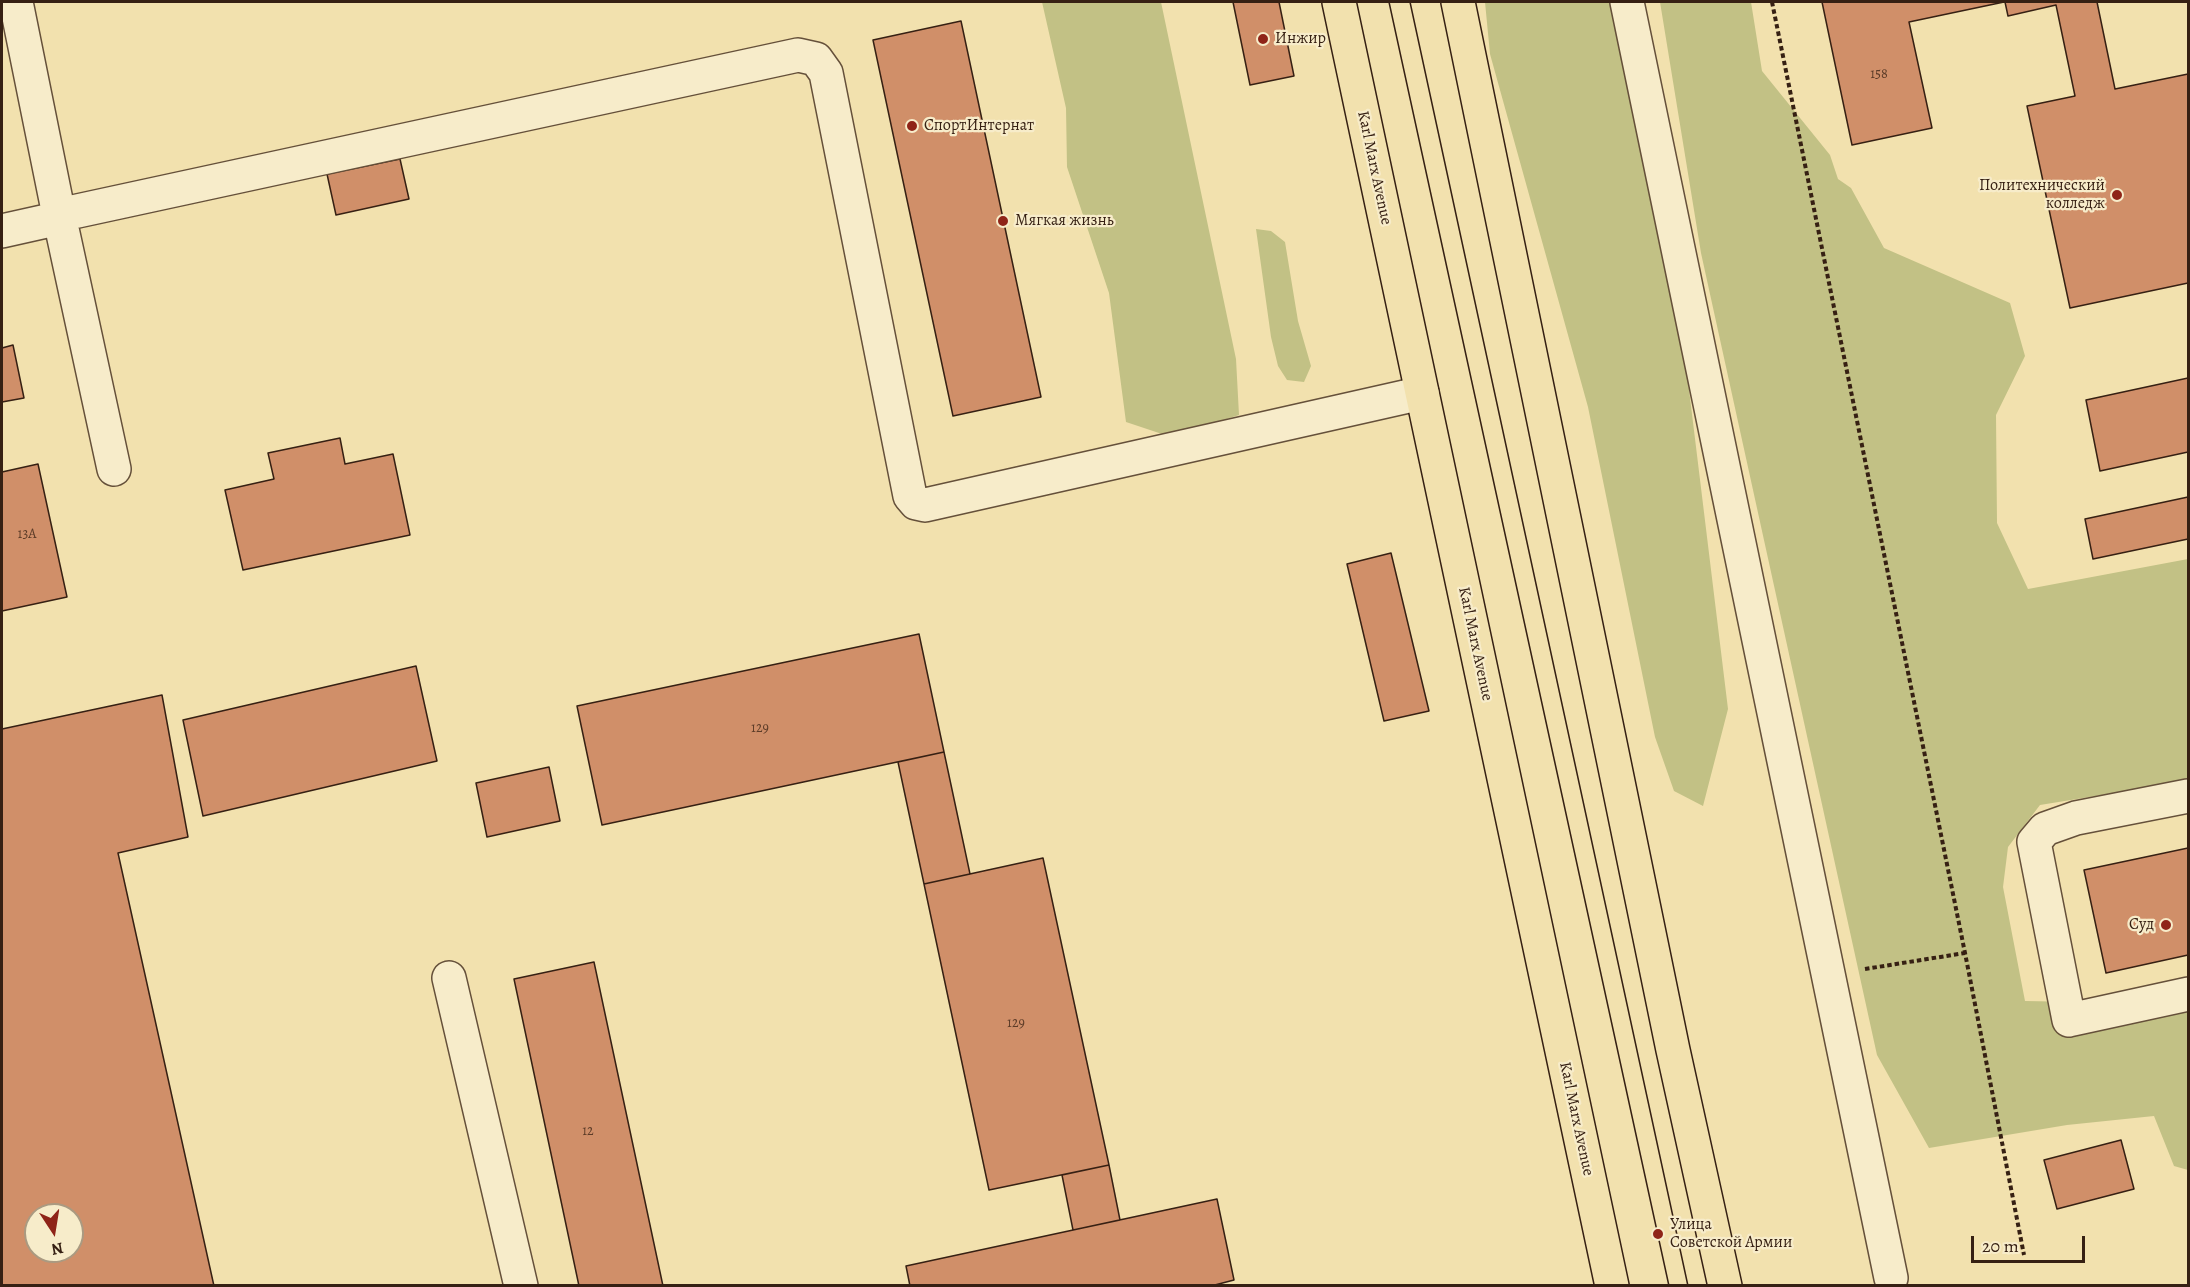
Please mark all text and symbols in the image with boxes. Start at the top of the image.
place label: Инжир [1275,29,1326,49]
marker: Инжир [1256,32,1270,46]
house number: 158 [1870,67,1888,83]
street label: Karl Marx Avenue [1353,109,1395,227]
place label: СпортИнтернат [924,116,1034,136]
marker: СпортИнтернат [905,119,919,133]
place label: Политехнический колледж [1979,176,2105,214]
marker: Политехнический колледж [2110,188,2124,202]
place label: Мягкая жизнь [1015,211,1114,231]
marker: Мягкая жизнь [996,214,1010,228]
house number: 13А [18,527,36,543]
street label: Karl Marx Avenue [1454,585,1496,703]
house number: 129 [751,721,769,737]
place label: Суд [2129,915,2154,935]
marker: Суд [2159,918,2173,932]
house number: 129 [1007,1016,1025,1032]
street label: Karl Marx Avenue [1555,1060,1597,1178]
house number: 12 [582,1124,594,1140]
north arrow [24,1203,84,1263]
place label: Улица Советской Армии [1670,1215,1792,1253]
scale bar [1974,1224,2088,1262]
marker: Улица Советской Армии [1651,1227,1665,1241]
text: 20 m [1982,1234,2019,1258]
text: N [49,1237,65,1261]

